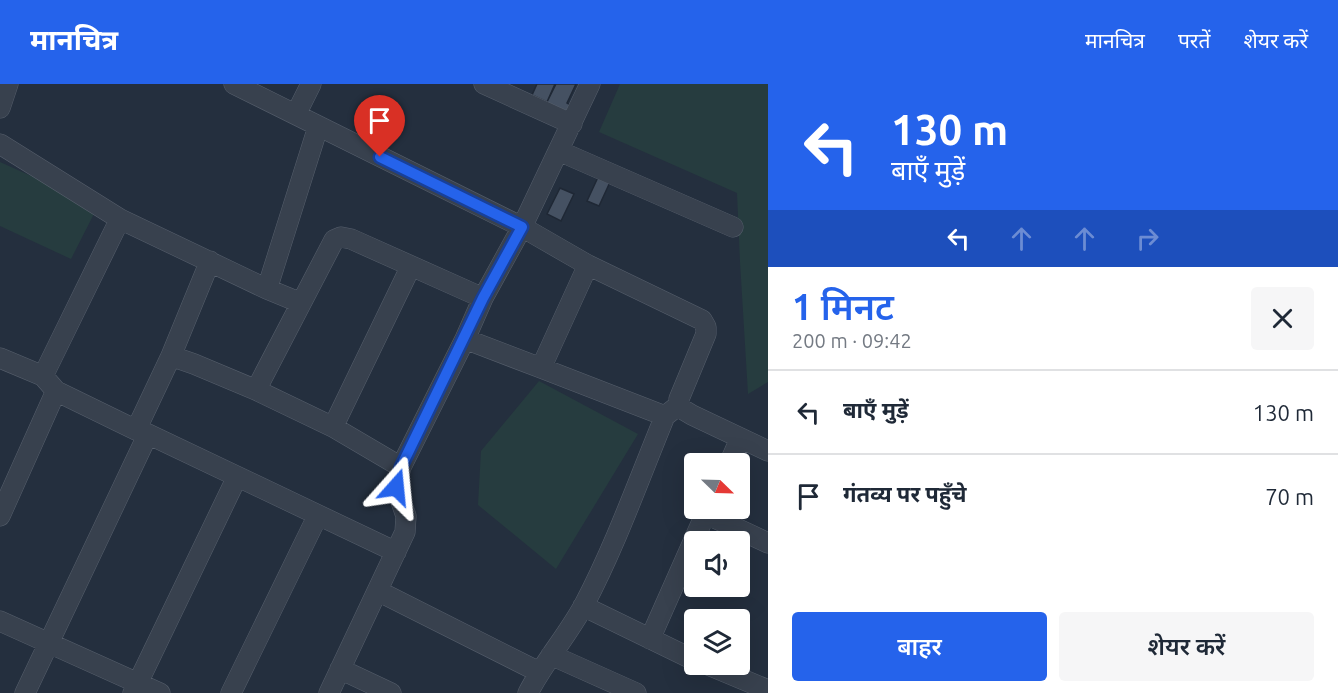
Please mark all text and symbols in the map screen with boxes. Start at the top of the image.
text: मानचित्र [30,24,118,55]
text: मानचित्र [1085,28,1145,52]
text: परतें [1178,28,1210,52]
text: शेयर करें [1243,28,1308,52]
pin [354,95,405,157]
icon: arrive [363,104,396,137]
text: 130 m [891,106,1008,153]
icon: left [792,108,870,186]
text: बाएँ मुड़ें [891,155,965,185]
icon: left [942,222,975,255]
icon: ahead [1005,222,1038,255]
icon: ahead [1068,222,1101,255]
icon: right [1131,222,1164,255]
text: 1 मिनट [792,286,894,327]
button: close [1251,287,1314,350]
text: 200 m · 09:42 [792,329,912,352]
icon: left [792,396,825,429]
text: बाएँ मुड़ें [843,397,909,422]
text: 130 m [1253,400,1314,425]
north arrow [684,453,750,519]
map controls [684,453,750,675]
position arrow [364,455,428,519]
icon: arrive [792,480,825,513]
text: गंतव्य पर पहुँचे [843,481,967,506]
text: 70 m [1265,484,1314,509]
button: sound [684,531,750,597]
button: layers [684,609,750,675]
button: बाहर [792,612,1047,681]
button: शेयर करें [1059,612,1314,681]

